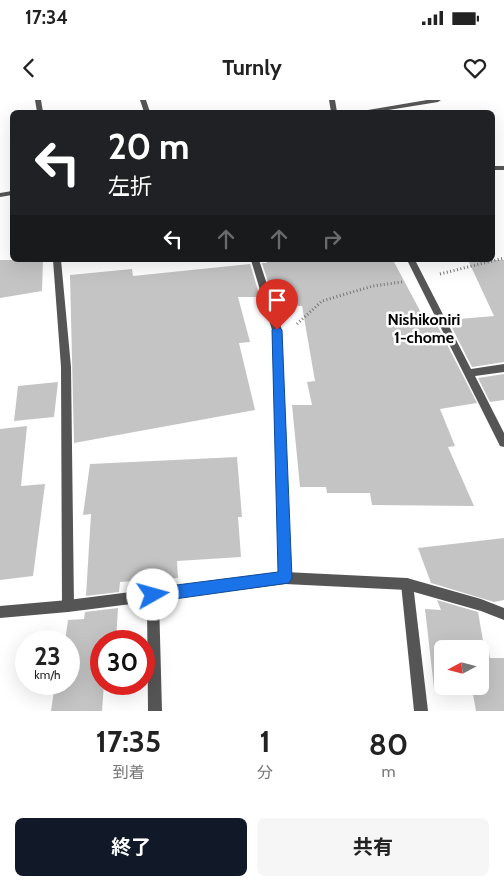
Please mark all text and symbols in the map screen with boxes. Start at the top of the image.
text: 17:34 [25,6,68,29]
icon: back [15,54,43,82]
text: Turnly [222,54,282,81]
icon: heart [461,54,489,82]
text: 20 m [108,125,190,168]
icon: left [25,130,90,195]
text: 左折 [108,173,152,200]
icon: left [159,225,187,253]
icon: ahead [212,225,240,253]
icon: ahead [265,225,293,253]
icon: right [318,225,346,253]
pin [256,279,298,330]
icon: arrive [263,286,291,314]
district label: Nishikoniri 1-chome [388,310,460,347]
position arrow [126,568,178,620]
speed limit sign: 30 [90,630,155,695]
north arrow [434,640,489,695]
map controls [434,640,489,695]
text: 23 [34,641,61,671]
text: km/h [34,667,61,682]
text: 17:35 [96,723,161,760]
text: 1 [259,723,271,760]
text: 80 [369,726,408,763]
text: m [381,762,395,781]
text: 到着 [112,763,144,782]
text: 分 [257,763,273,782]
button: 終了 [15,818,247,876]
button: 共有 [257,818,489,876]

